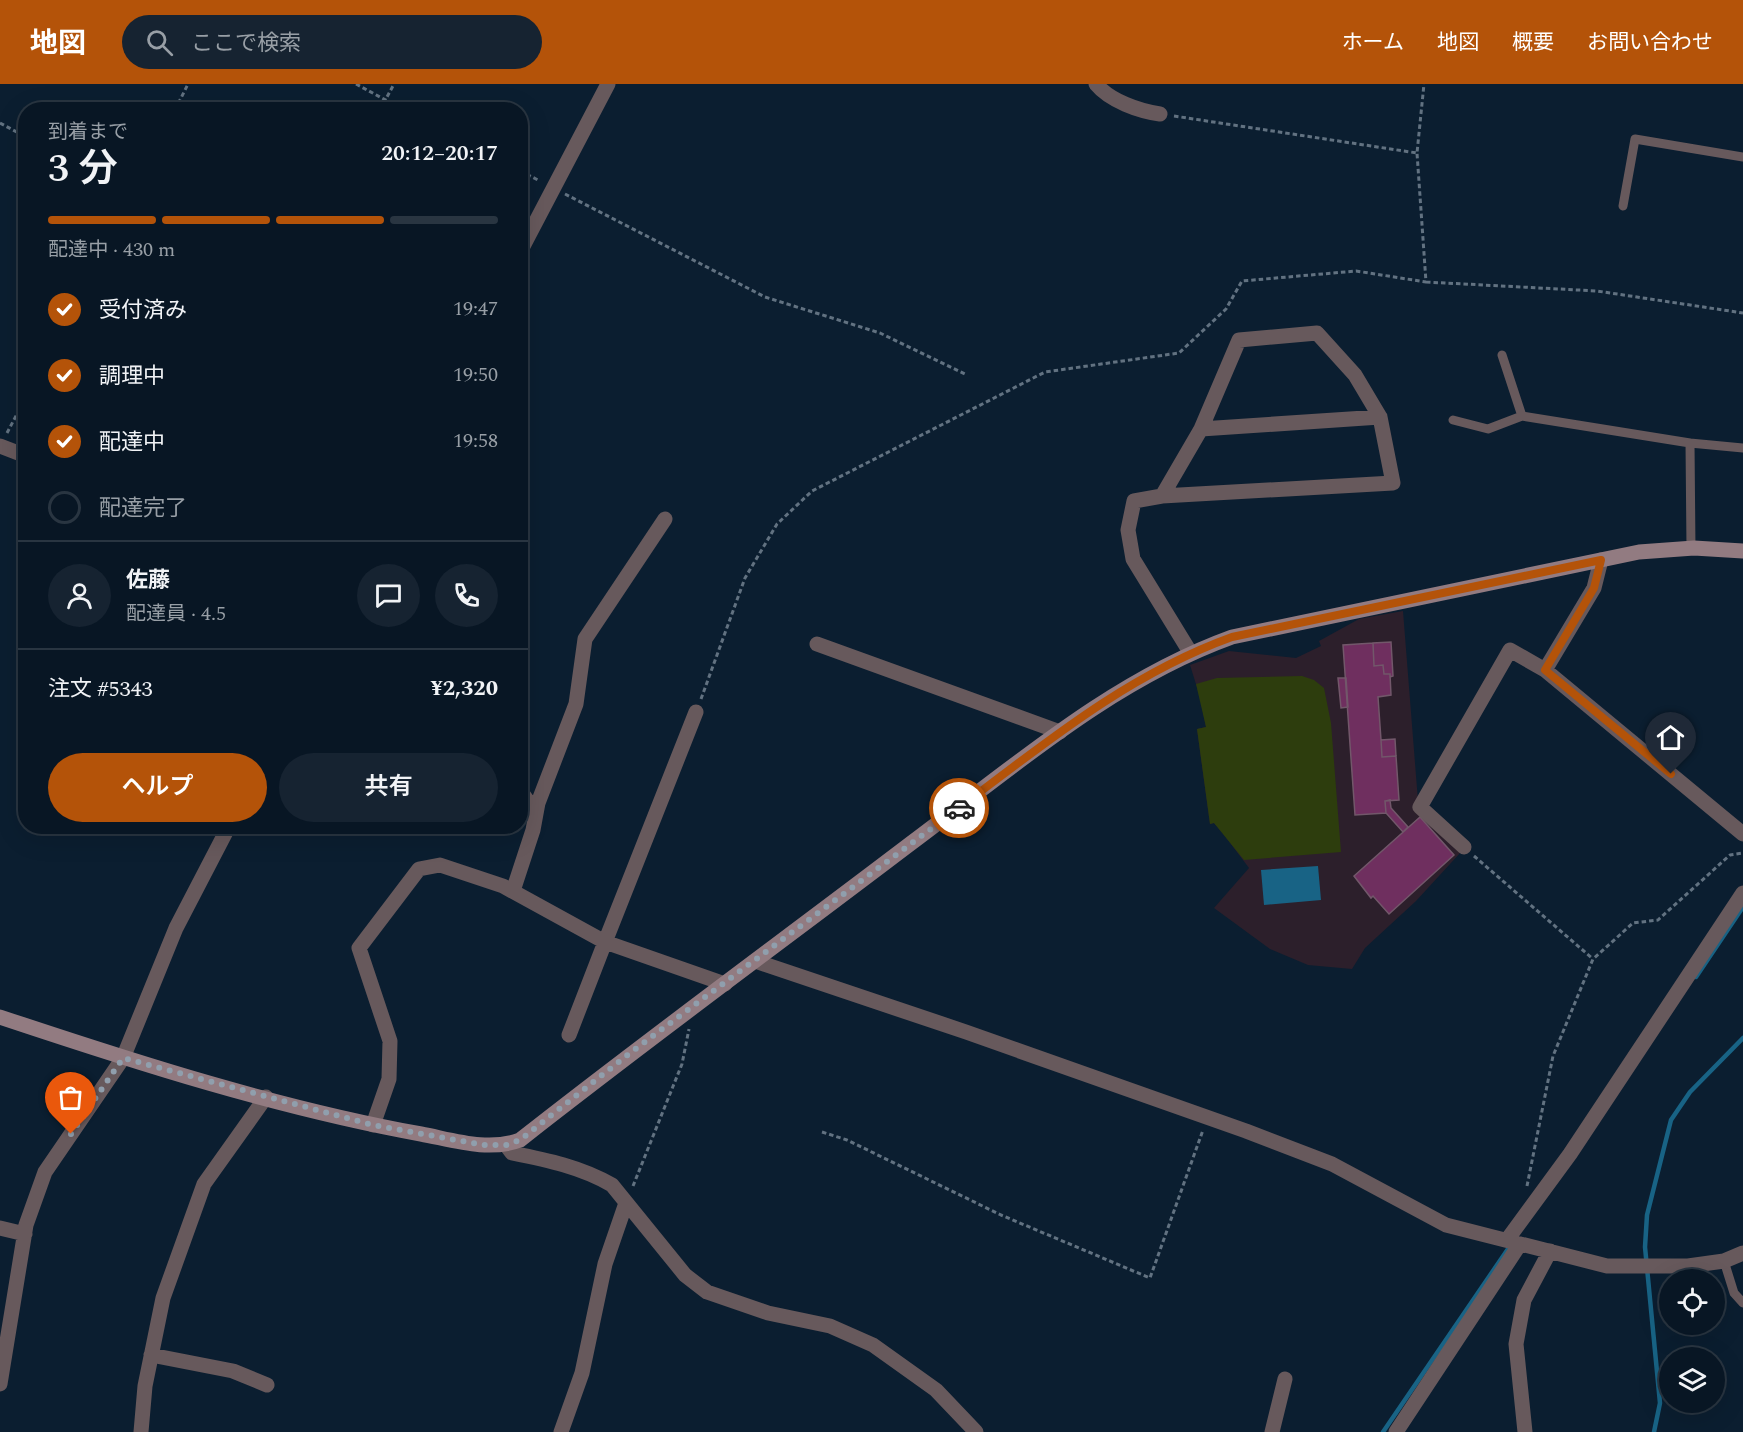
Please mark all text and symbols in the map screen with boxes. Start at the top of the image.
search box [122,15,542,69]
text: 地図 [30,22,86,65]
icon: search [143,26,176,59]
text: ここで検索 [191,27,301,60]
text: ホーム [1342,27,1404,59]
text: 地図 [1437,27,1479,59]
text: 概要 [1512,27,1554,59]
text: お問い合わせ [1587,27,1713,59]
text: 到着まで [48,117,128,147]
text: 20:12–20:17 [381,137,498,170]
text: 3 分 [48,140,118,199]
text: 配達中 · 430 m [48,235,175,265]
icon: check [48,293,81,326]
text: 受付済み [99,294,187,327]
text: 19:47 [453,294,498,324]
icon: check [48,359,81,392]
text: 調理中 [99,360,165,393]
text: 19:50 [453,360,498,390]
icon: check [48,425,81,458]
text: 配達中 [99,426,165,459]
text: 19:58 [453,426,498,456]
text: 配達完了 [99,492,187,525]
button: person [48,564,111,627]
text: 佐藤 [126,564,170,597]
button: chat [357,564,420,627]
button: phone [435,564,498,627]
text: 配達員 · 4.5 [126,599,226,629]
text: ¥2,320 [430,672,498,705]
text: 注文 #5343 [48,673,153,706]
pin [1645,712,1696,774]
icon: home [1654,721,1687,754]
button: ヘルプ [48,753,267,822]
button: 共有 [279,753,498,822]
courier [929,778,989,838]
icon: car [943,792,976,825]
pin [45,1072,96,1134]
icon: bag [54,1081,87,1114]
map controls [1659,1269,1725,1413]
button: locate [1659,1269,1725,1335]
button: layers [1659,1347,1725,1413]

